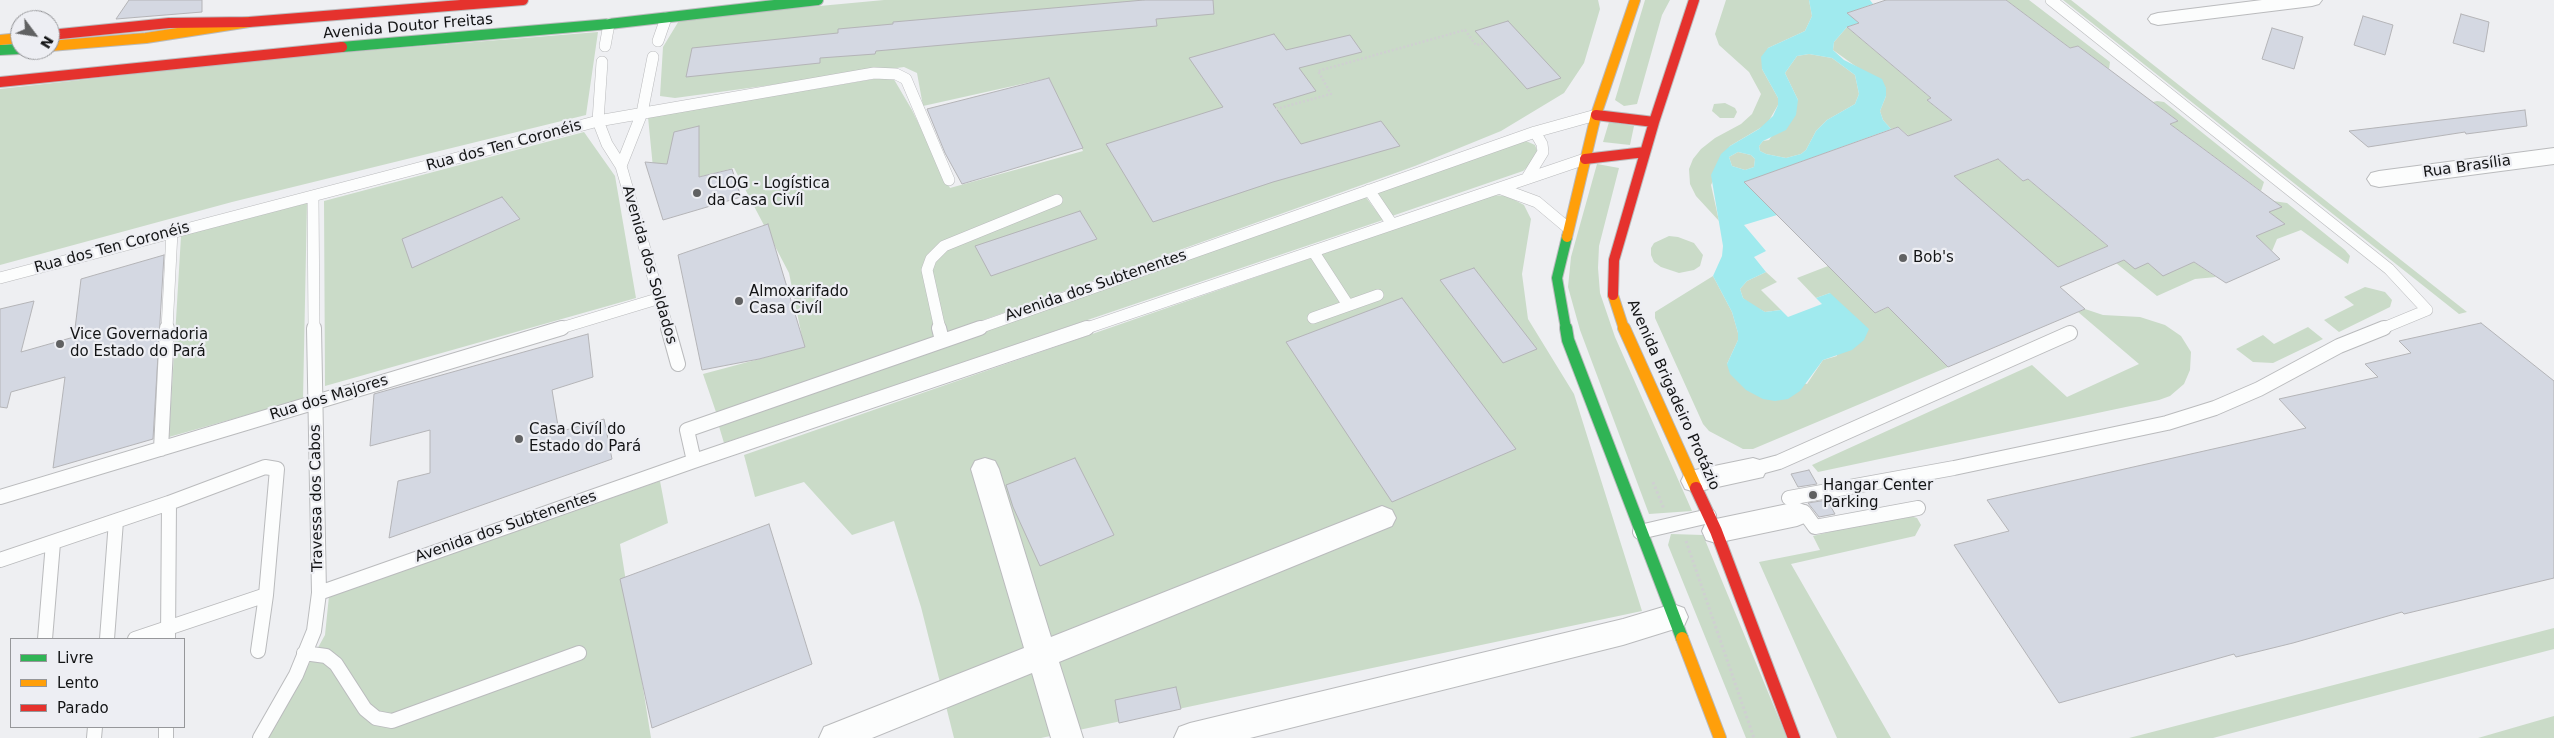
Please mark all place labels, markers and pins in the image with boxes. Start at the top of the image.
place label: CLOG - Logística da Casa Civíl [707,175,830,210]
marker: CLOG - Logística da Casa Civíl [691,187,703,199]
place label: Bob's [1913,249,1954,267]
marker: Bob's [1897,252,1909,264]
place label: Almoxarifado Casa Civíl [749,283,848,318]
marker: Almoxarifado Casa Civíl [733,295,745,307]
place label: Vice Governadoria do Estado do Pará [70,326,208,361]
marker: Vice Governadoria do Estado do Pará [54,338,66,350]
place label: Casa Civíl do Estado do Pará [529,421,641,456]
marker: Casa Civíl do Estado do Pará [513,433,525,445]
place label: Hangar Center Parking [1823,477,1933,512]
marker: Hangar Center Parking [1807,489,1819,501]

